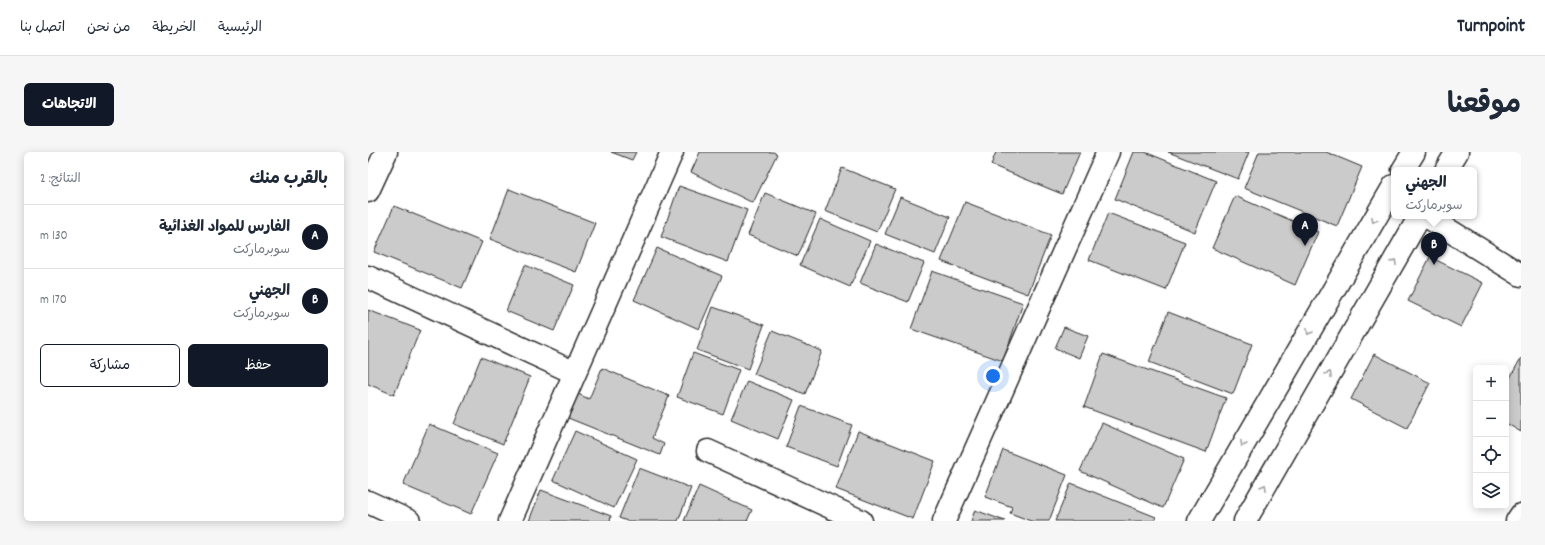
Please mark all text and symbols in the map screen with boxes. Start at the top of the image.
text: Turnpoint [1457,14,1525,41]
text: اتصل بنا [20,18,65,38]
text: من نحن [87,18,130,38]
text: الخريطة [152,18,196,38]
text: الرئيسية [218,18,262,38]
button: الاتجاهات [24,83,114,126]
text: موقعنا [1447,87,1521,127]
popup [1391,167,1477,219]
text: بالقرب منك [250,168,328,192]
text: النتائج: 2 [40,170,81,189]
text: الجهني [1405,173,1446,195]
text: سوبرماركت [1405,197,1463,216]
pin: A [1292,213,1318,246]
one-way arrow [1372,216,1379,223]
text: الفارس للمواد الغذائية [159,217,290,239]
text: 130 m [40,227,68,246]
text: A [311,227,319,246]
pin: B [1421,232,1447,265]
text: سوبرماركت [233,241,290,260]
one-way arrow [1389,259,1396,266]
text: الجهني [249,281,290,303]
text: 170 m [40,291,67,310]
text: B [312,291,318,310]
text: سوبرماركت [233,305,290,324]
one-way arrow [1306,328,1313,335]
button: مشاركة [40,344,180,387]
button: حفظ [188,344,328,387]
map controls [1473,365,1509,509]
button: + [1473,365,1509,401]
your location [983,366,1003,386]
one-way arrow [1324,371,1331,379]
button: − [1473,401,1509,437]
button: locate [1473,437,1509,473]
one-way arrow [1241,440,1248,447]
button: layers [1473,473,1509,509]
one-way arrow [1260,484,1267,491]

